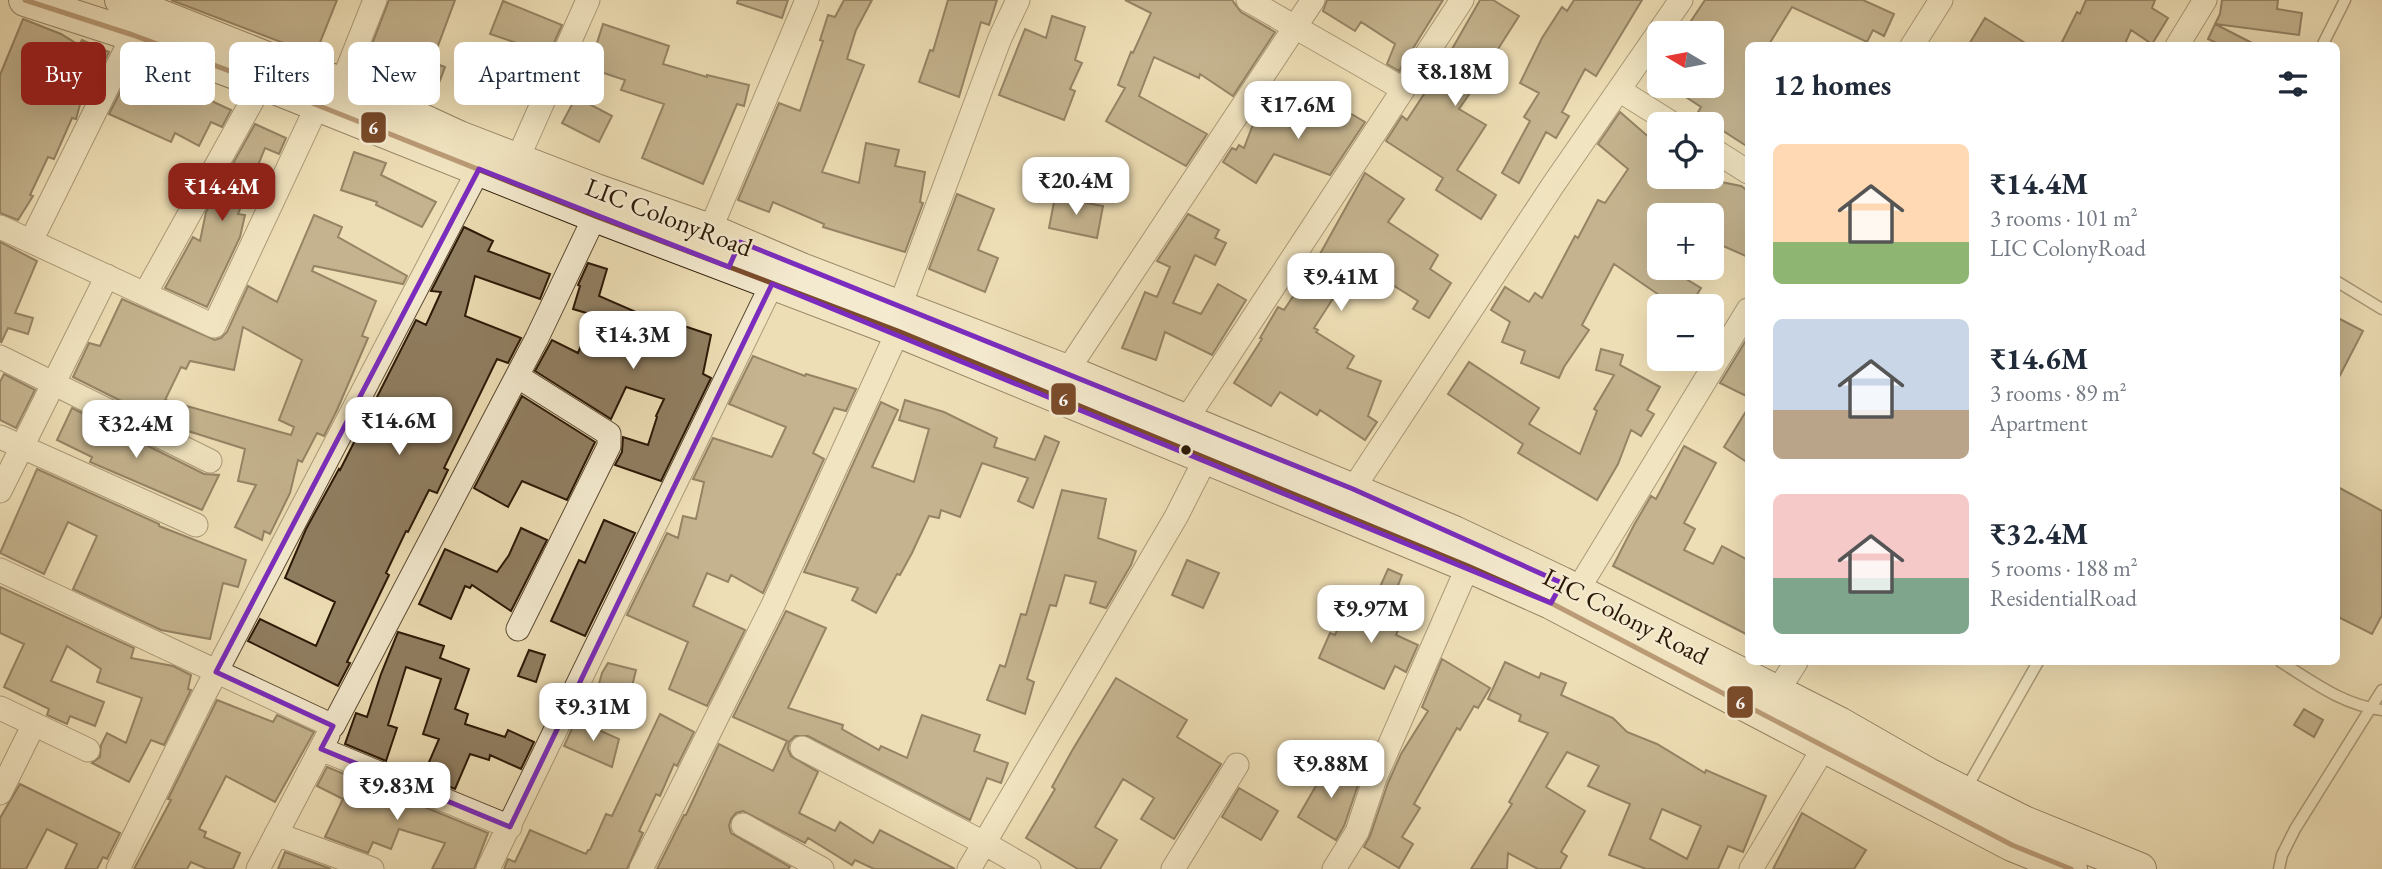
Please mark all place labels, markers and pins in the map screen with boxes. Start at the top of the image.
pin: ₹8.18M [1398,48,1512,108]
pin: ₹17.6M [1241,82,1355,141]
pin: ₹20.4M [1019,158,1133,217]
pin: ₹14.4M [165,164,279,223]
pin: ₹9.41M [1284,254,1398,313]
pin: ₹14.3M [576,312,690,371]
pin: ₹14.6M [342,398,456,457]
pin: ₹32.4M [79,400,193,460]
unlabelled marker [1179,443,1193,457]
pin: ₹9.97M [1314,586,1428,645]
pin: ₹9.31M [536,684,650,743]
pin: ₹9.88M [1274,740,1388,800]
pin: ₹9.83M [340,762,454,822]

